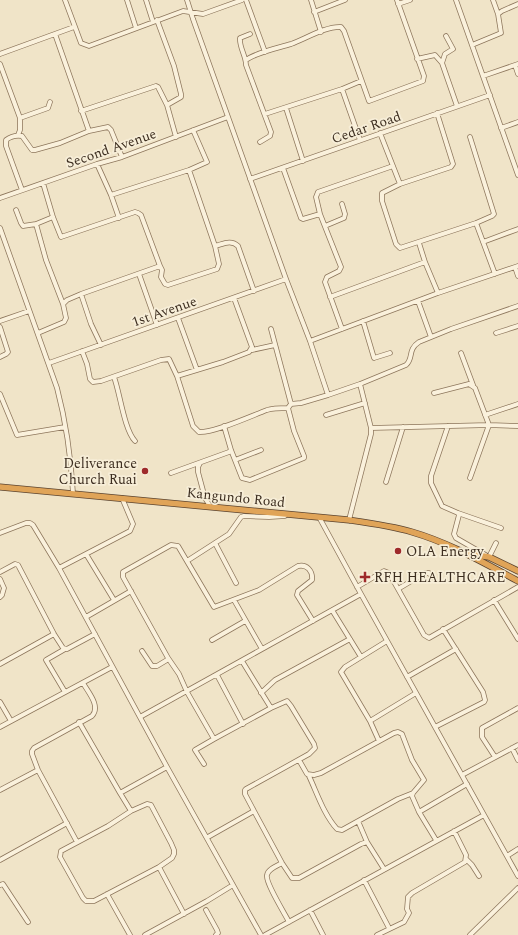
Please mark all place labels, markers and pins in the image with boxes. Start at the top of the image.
place label: Deliverance Church Ruai [59,453,137,490]
marker: Deliverance Church Ruai [140,466,150,476]
place label: OLA Energy [406,541,485,562]
marker: OLA Energy [393,546,403,556]
place label: RFH HEALTHCARE [374,567,505,588]
marker: RFH HEALTHCARE [359,571,371,583]

